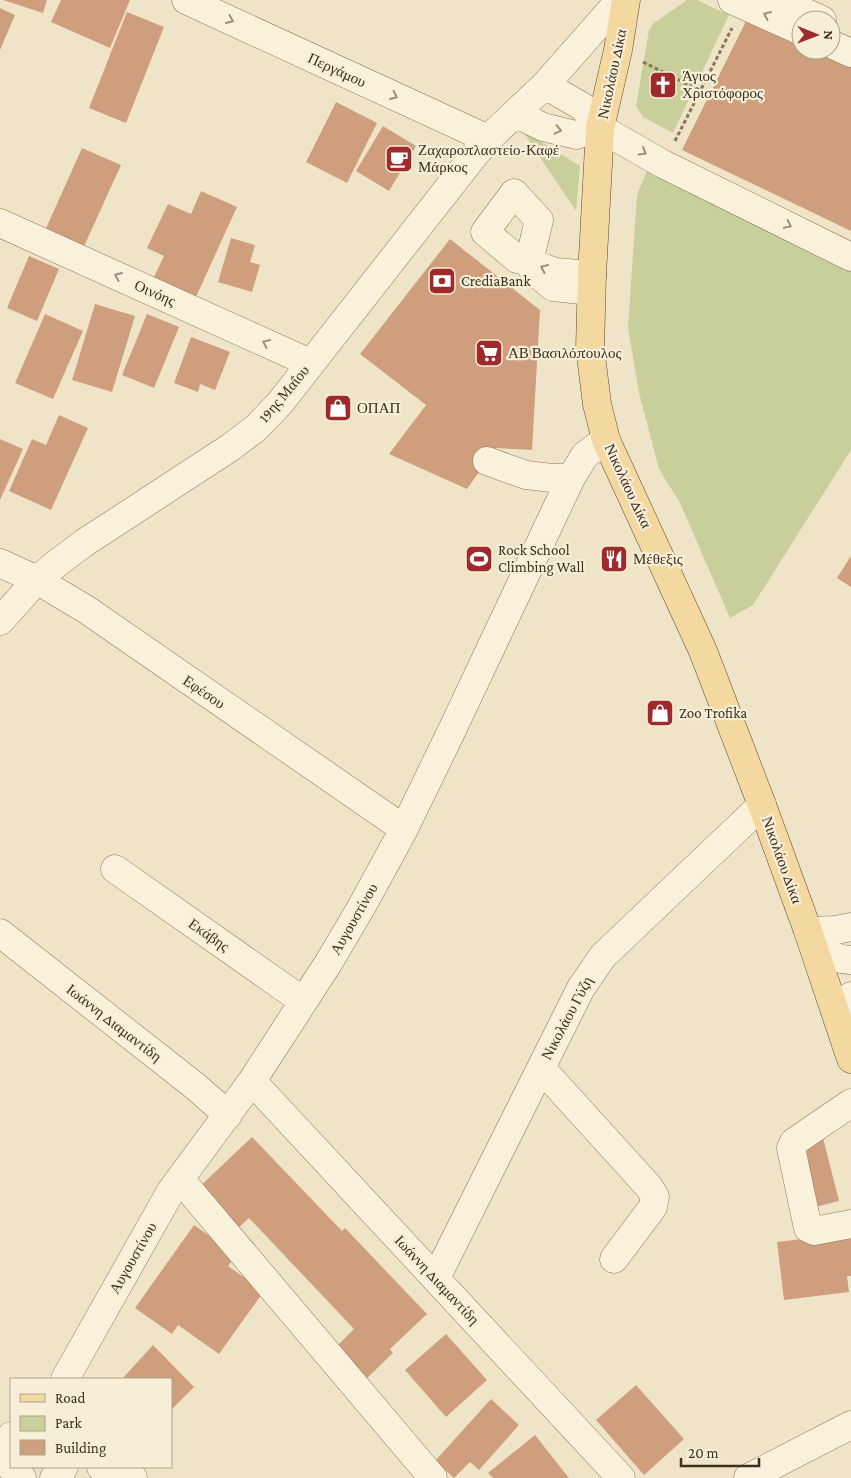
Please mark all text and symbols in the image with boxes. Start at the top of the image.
north arrow [791,10,841,60]
one-way arrow [763,11,772,22]
one-way arrow [225,14,234,25]
street label: Νικολάου Δίκα [595,28,629,120]
text: N [821,30,837,41]
street label: Περγάμου [305,50,369,91]
place label: Άγιος Χριστόφορος [682,68,763,101]
church icon: Άγιος Χριστόφορος [648,70,678,100]
one-way arrow [389,90,398,100]
one-way arrow [553,124,562,135]
place label: Ζαχαροπλαστείο-Καφέ Μάρκος [418,142,559,175]
cafe icon: Ζαχαροπλαστείο-Καφέ Μάρκος [384,144,414,174]
one-way arrow [637,146,646,156]
one-way arrow [782,219,791,229]
one-way arrow [540,264,549,274]
bank icon: CrediaBank [427,266,457,296]
one-way arrow [114,272,123,283]
place label: CrediaBank [461,273,531,289]
street label: Οινόης [132,277,178,309]
supermarket icon: ΑΒ Βασιλόπουλος [474,338,504,368]
one-way arrow [262,339,271,349]
place label: ΑΒ Βασιλόπουλος [508,345,621,361]
street label: 19ης Μαΐου [256,362,312,426]
shop icon: ΟΠΑΠ [323,393,353,423]
place label: ΟΠΑΠ [357,400,400,416]
street label: Νικολάου Δίκα [601,441,655,531]
place label: Rock School Climbing Wall [498,542,585,576]
sports icon: Rock School Climbing Wall [464,544,494,574]
restaurant icon: Μέθεξις [599,544,629,574]
place label: Μέθεξις [633,551,683,567]
street label: Εφέσου [180,672,228,712]
shop icon: Zoo Trofika [645,698,675,728]
place label: Zoo Trofika [679,705,747,721]
street label: Νικολάου Δίκα [759,814,805,906]
street label: Αυγουστίνου [327,880,381,958]
street label: Εκάβης [186,915,232,955]
street label: Νικολάου Γύζη [538,973,596,1062]
street label: Ιωάννη Διαμαντίδη [63,981,165,1066]
street label: Αυγουστίνου [106,1219,160,1297]
street label: Ιωάννη Διαμαντίδη [391,1232,482,1329]
legend [10,1378,172,1468]
text: Road [55,1390,86,1406]
text: Park [55,1415,82,1431]
scale bar [681,1436,758,1468]
text: Building [55,1440,106,1457]
text: 20 m [688,1445,719,1461]

